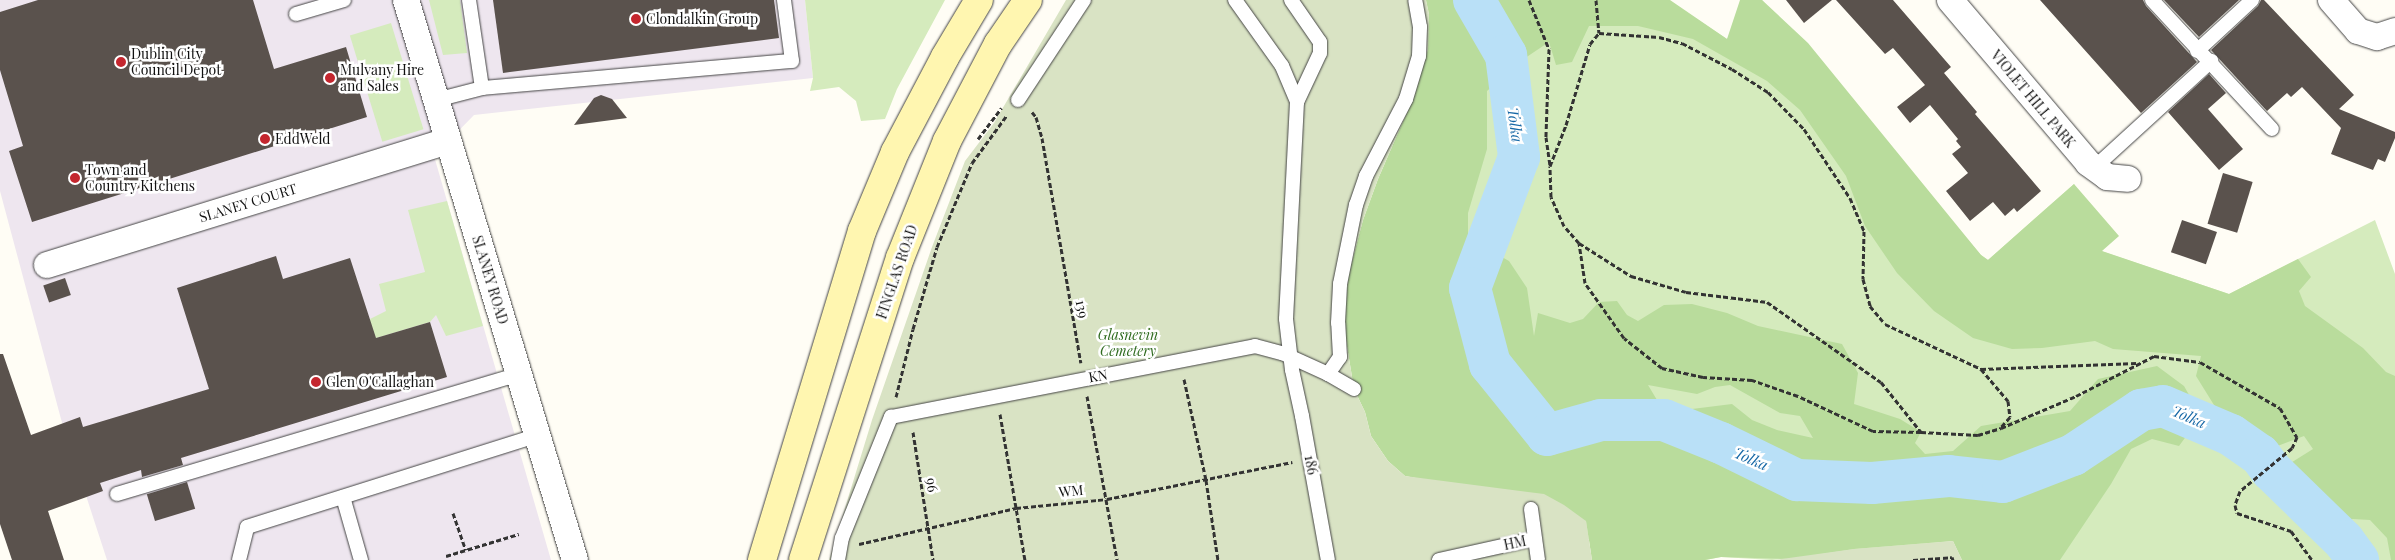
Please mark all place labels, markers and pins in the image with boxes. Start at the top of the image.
place label: Clondalkin Group [646,11,758,27]
marker: Clondalkin Group [630,13,642,25]
place label: Dublin City Council Depot [131,46,221,78]
marker: Dublin City Council Depot [115,56,127,68]
place label: Mulvany Hire and Sales [340,62,424,94]
marker: Mulvany Hire and Sales [324,72,336,84]
place label: EddWeld [275,131,330,147]
marker: EddWeld [259,133,271,145]
place label: Town and Country Kitchens [85,162,195,194]
marker: Town and Country Kitchens [69,172,81,184]
place label: Glen O'Callaghan [326,374,434,390]
marker: Glen O'Callaghan [310,376,322,388]

